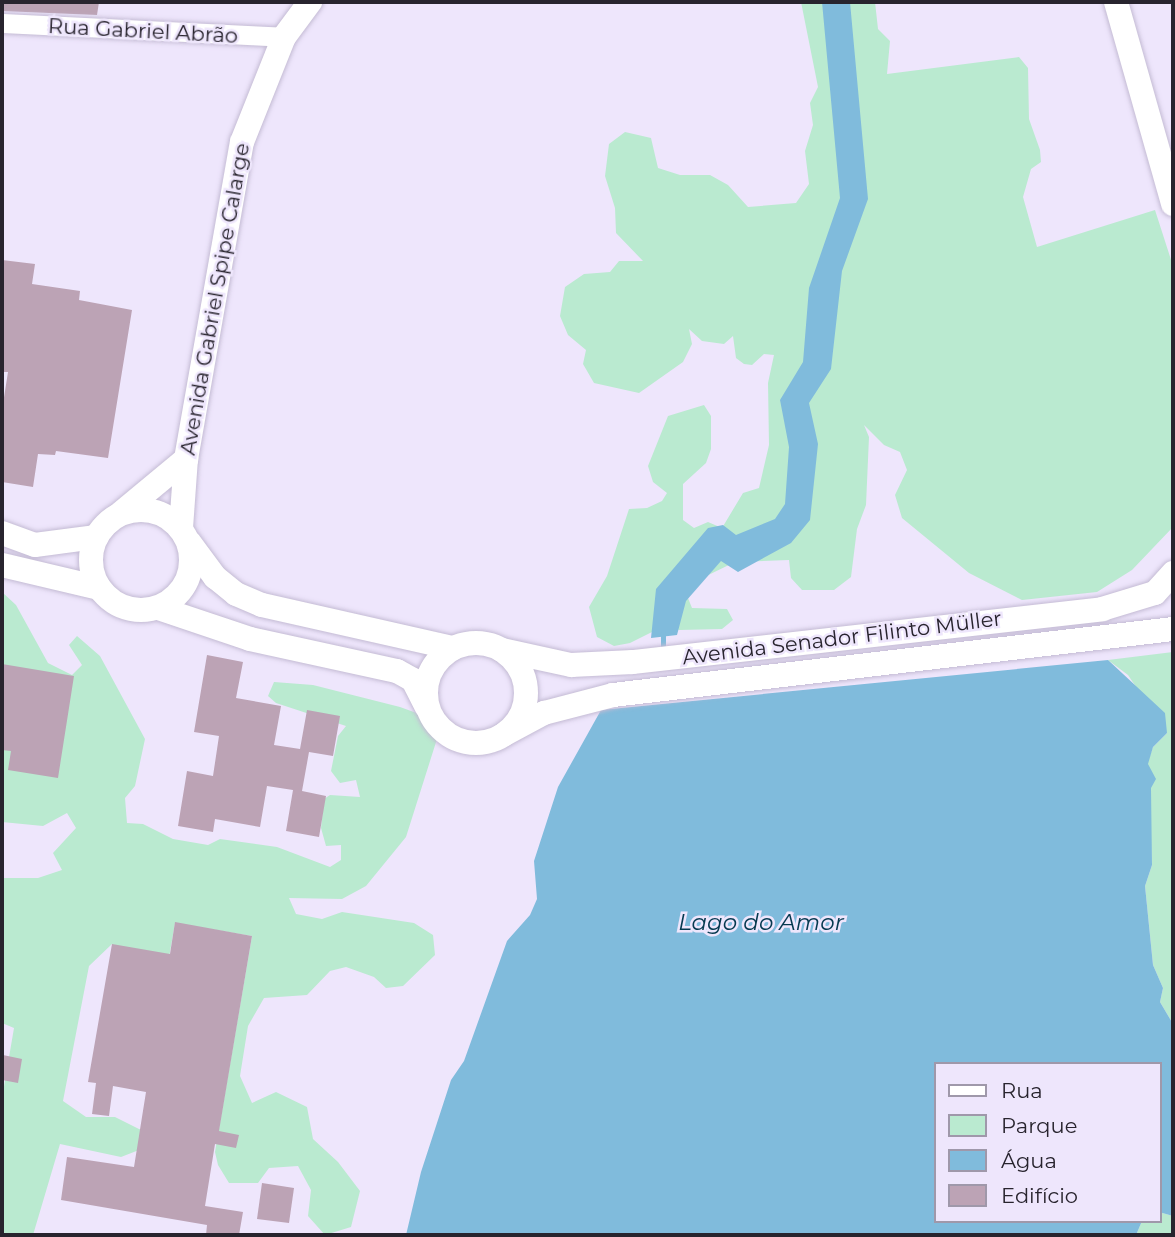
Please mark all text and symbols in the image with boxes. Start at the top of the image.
street label: Rua Gabriel Abrão [47,13,239,49]
street label: Avenida Gabriel Spipe Calarge [175,141,255,457]
street label: Avenida Senador Filinto Müller [681,606,1003,670]
water label: Lago do Amor [678,908,844,936]
legend [934,1062,1161,1223]
text: Rua [1001,1078,1043,1103]
text: Parque [1001,1113,1077,1138]
text: Água [1001,1148,1057,1173]
text: Edifício [1001,1183,1078,1208]

